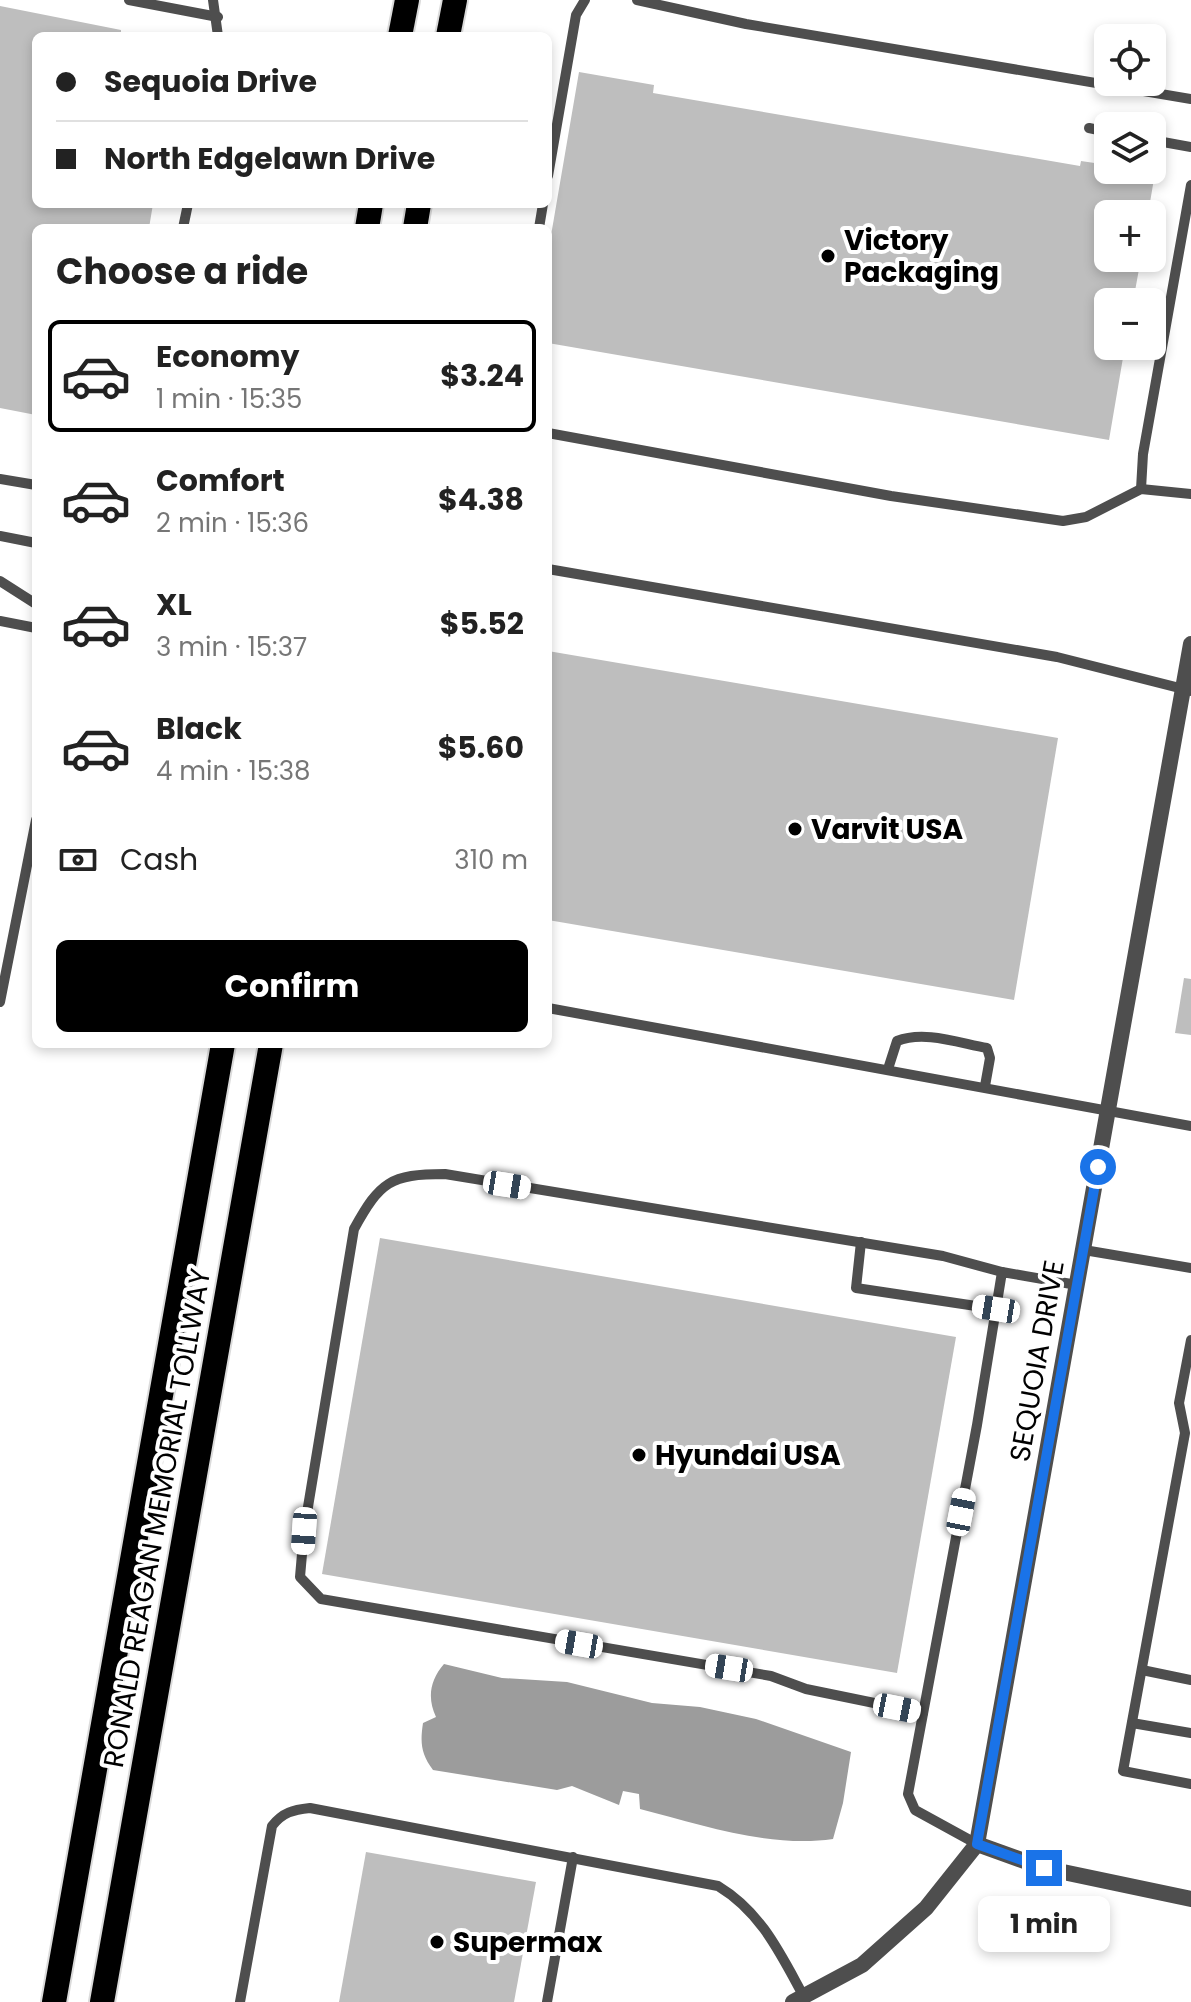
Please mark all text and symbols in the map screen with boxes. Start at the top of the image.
map controls [1094,24,1166,360]
button: locate [1094,24,1166,96]
text: Sequoia Drive [104,60,317,103]
button: layers [1094,112,1166,184]
text: North Edgelawn Drive [104,137,435,180]
button: + [1094,200,1166,272]
place label: Victory Packaging [844,221,999,292]
text: Choose a ride [56,246,308,297]
marker: Victory Packaging [819,247,837,265]
button: − [1094,288,1166,360]
text: Economy [156,335,300,378]
icon: car [60,340,132,412]
text: $3.24 [440,354,524,397]
text: 1 min · 15:35 [156,381,302,417]
text: Comfort [156,459,285,502]
icon: car [60,464,132,536]
text: $4.38 [438,478,524,521]
text: 2 min · 15:36 [156,505,309,541]
text: XL [156,583,192,626]
icon: car [60,588,132,660]
text: $5.52 [440,602,524,645]
text: 3 min · 15:37 [156,629,307,665]
text: Black [156,707,242,750]
icon: car [60,712,132,784]
text: $5.60 [438,726,524,769]
text: 4 min · 15:38 [156,753,310,789]
place label: Varvit USA [811,810,963,849]
marker: Varvit USA [786,820,804,838]
icon: cash [56,838,100,882]
text: Cash [120,838,198,881]
text: 310 m [454,842,528,878]
button: Confirm [56,940,528,1032]
route start [1080,1149,1116,1185]
car [481,1169,533,1201]
street label: SEQUOIA DRIVE [1000,1257,1074,1465]
street label: RONALD REAGAN MEMORIAL TOLLWAY [94,1266,220,1770]
car [970,1293,1022,1325]
place label: Hyundai USA [655,1436,841,1475]
marker: Hyundai USA [630,1446,648,1464]
car [945,1486,977,1538]
car [290,1506,318,1556]
car [553,1628,605,1660]
car [703,1652,755,1684]
car [871,1692,923,1724]
route end [1026,1850,1062,1886]
callout: 1 min [978,1896,1110,1952]
text: 1 min [1010,1906,1078,1942]
place label: Supermax [453,1923,603,1962]
marker: Supermax [428,1933,446,1951]

